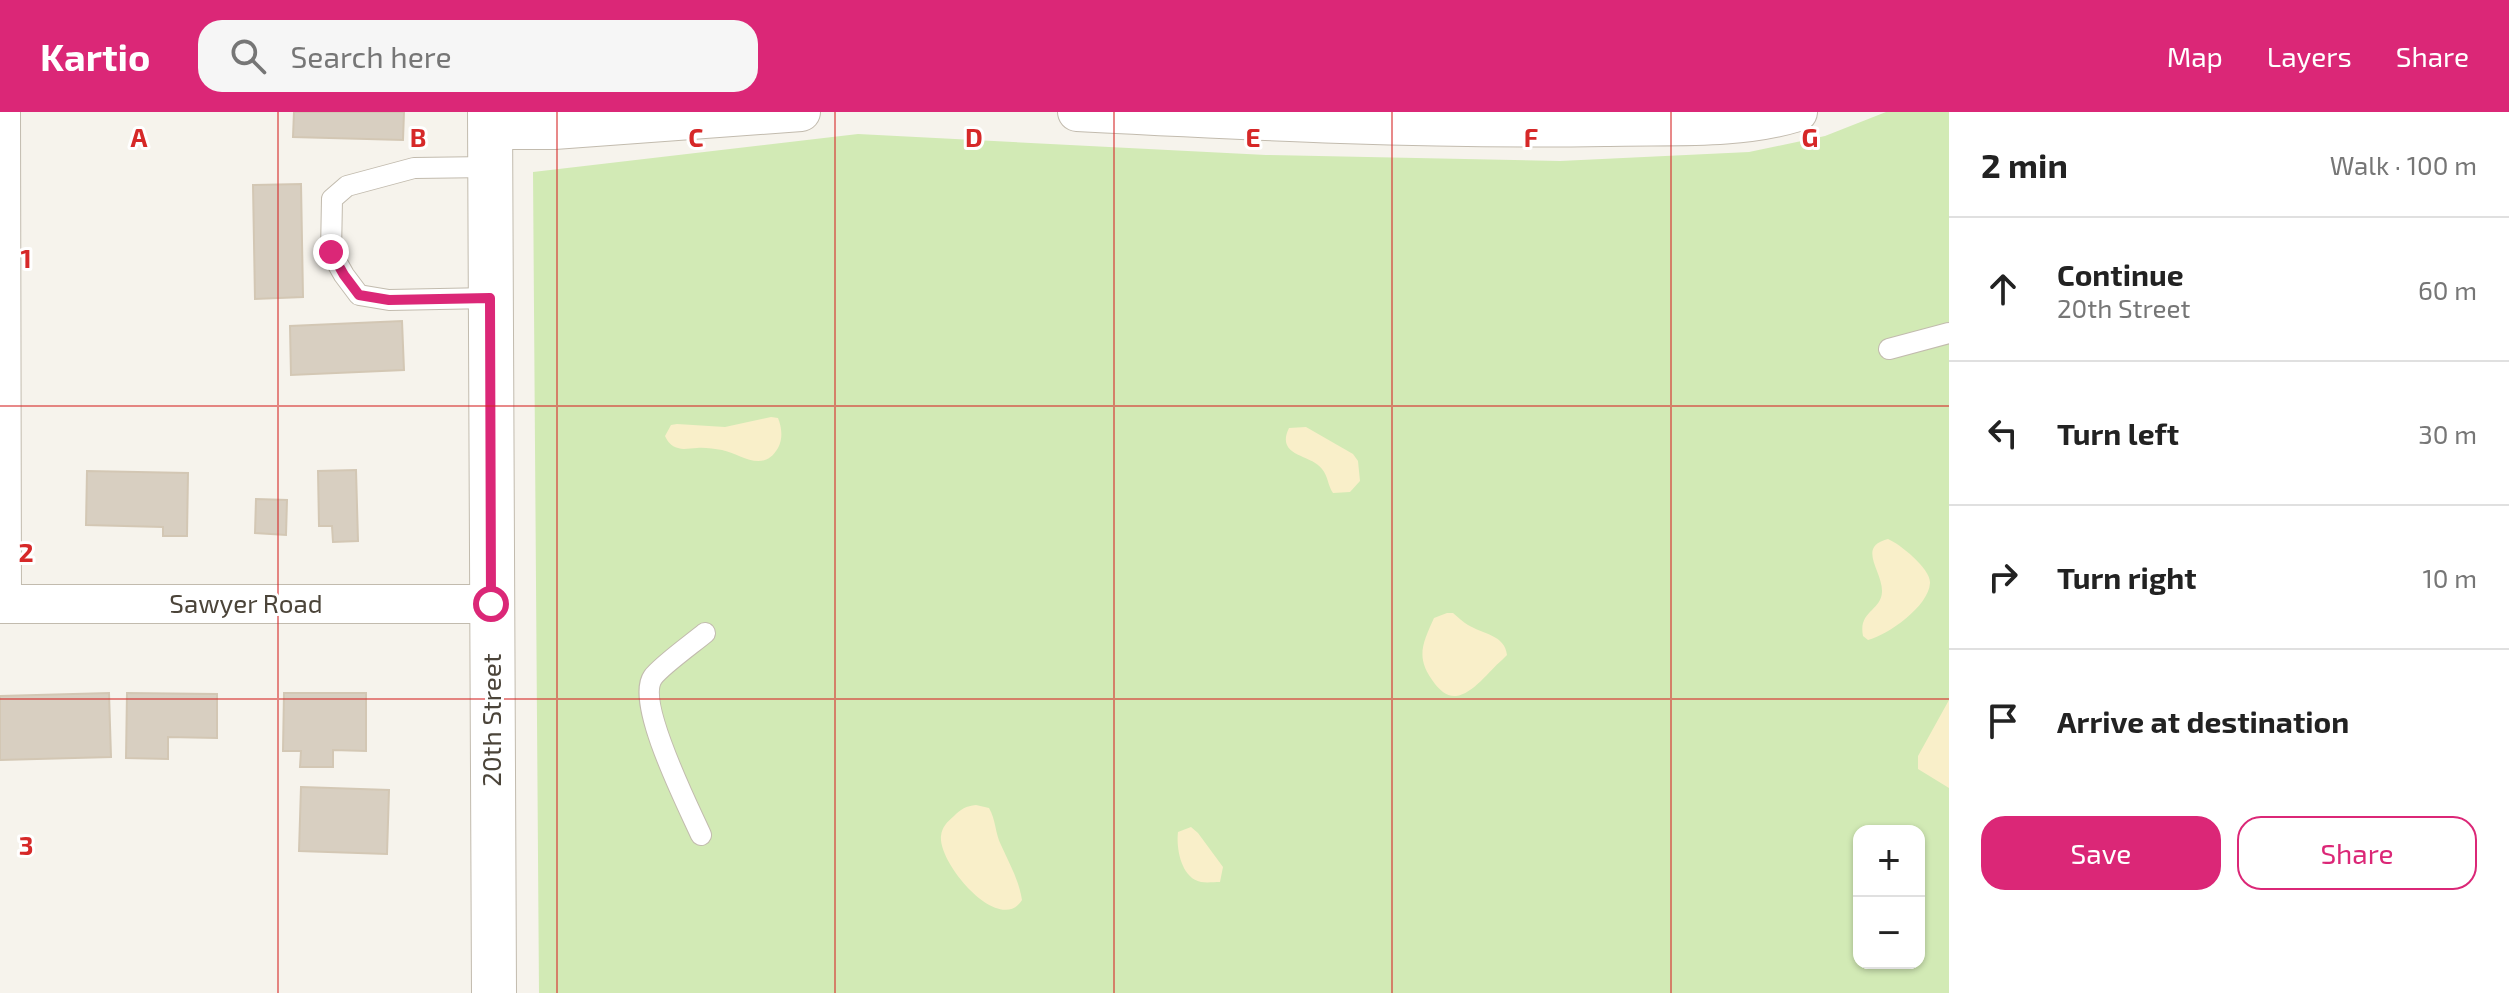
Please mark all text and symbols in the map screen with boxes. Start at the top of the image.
search box [198,20,758,92]
text: Kartio [40,33,150,79]
icon: search [226,34,270,78]
text: Search here [290,38,452,74]
text: Map [2167,39,2223,73]
text: Layers [2267,39,2352,73]
text: Share [2396,39,2469,73]
text: A [131,121,148,152]
text: B [410,121,426,152]
text: C [688,121,704,152]
text: D [965,121,983,152]
text: E [1245,121,1261,152]
text: F [1524,121,1538,152]
text: G [1802,121,1818,152]
text: 2 min [1981,144,2068,185]
text: Walk · 100 m [2330,149,2477,180]
route end [313,234,349,270]
text: 1 [20,242,32,273]
text: Continue [2057,256,2184,292]
icon: ahead [1981,267,2025,311]
text: 60 m [2418,274,2477,305]
text: 20th Street [2057,292,2190,323]
icon: left [1981,411,2025,455]
text: Turn left [2057,415,2179,451]
text: 30 m [2418,418,2477,449]
text: 2 [18,536,34,567]
icon: right [1981,555,2025,599]
text: Turn right [2057,559,2197,595]
text: 10 m [2422,562,2477,593]
route start [473,586,509,622]
street label: Sawyer Road [169,587,323,618]
street label: 20th Street [475,653,506,787]
icon: arrive [1981,699,2025,743]
text: Arrive at destination [2057,703,2349,739]
button: Save [1981,816,2221,890]
button: Share [2237,816,2477,890]
map controls [1853,825,1925,969]
button: + [1853,825,1925,897]
text: 3 [19,829,33,860]
button: − [1853,897,1925,969]

